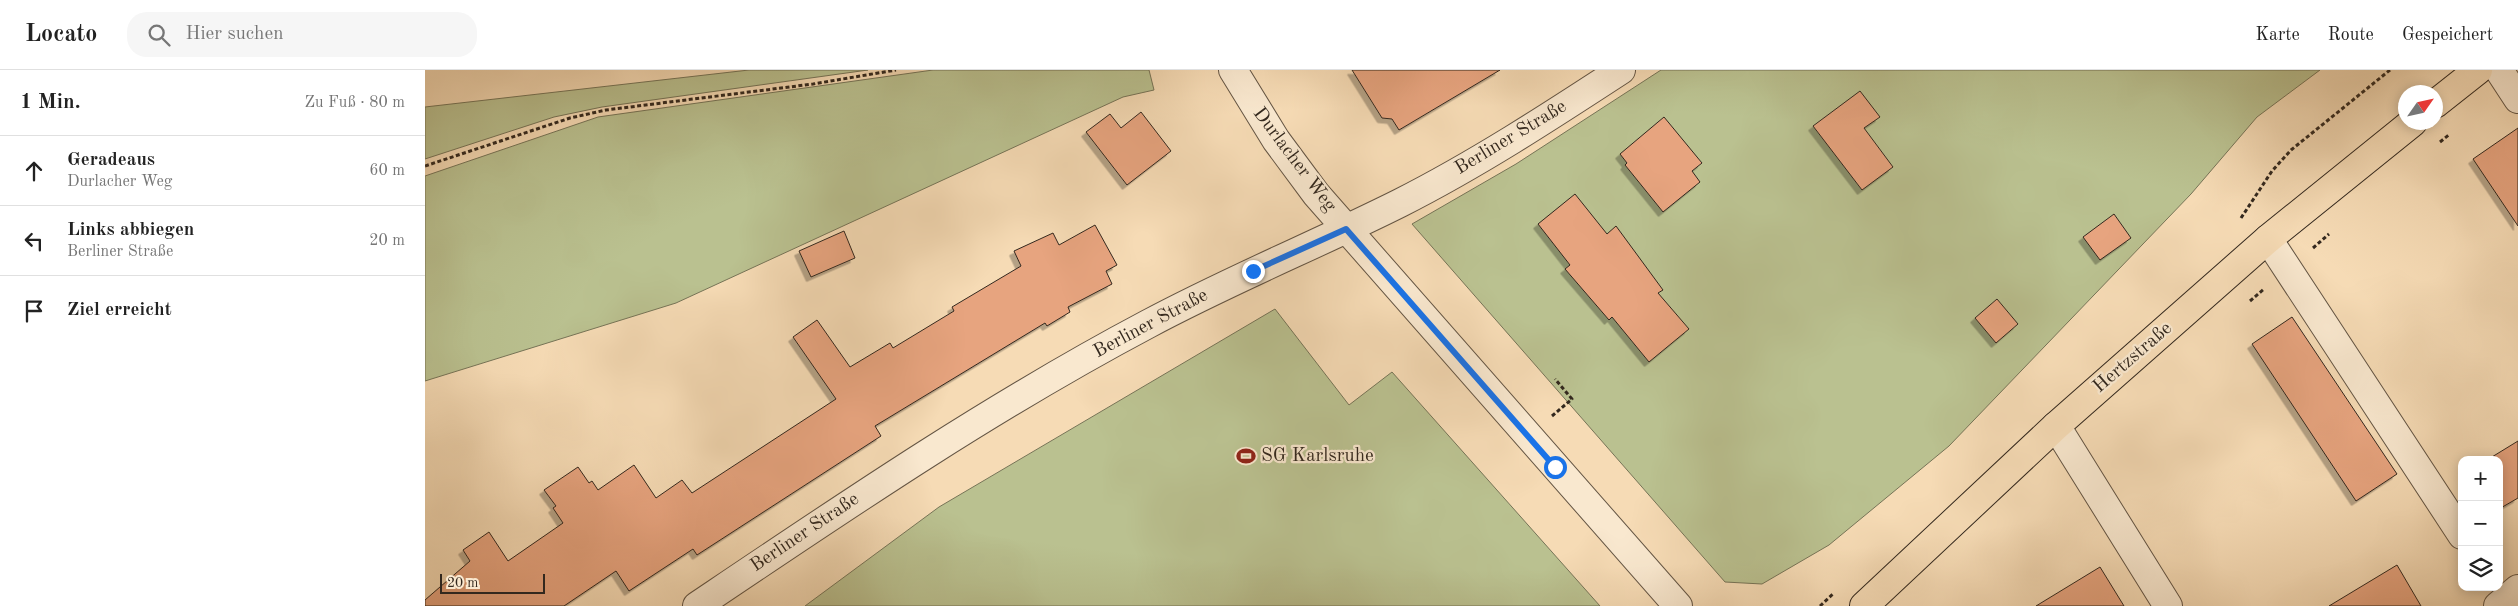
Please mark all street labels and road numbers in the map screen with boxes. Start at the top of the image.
street label: Berliner Straße [1452,97,1570,179]
street label: Durlacher Weg [1249,104,1340,216]
street label: Berliner Straße [1091,286,1211,362]
street label: Hertzstraße [2090,319,2176,397]
street label: Berliner Straße [747,490,863,576]

